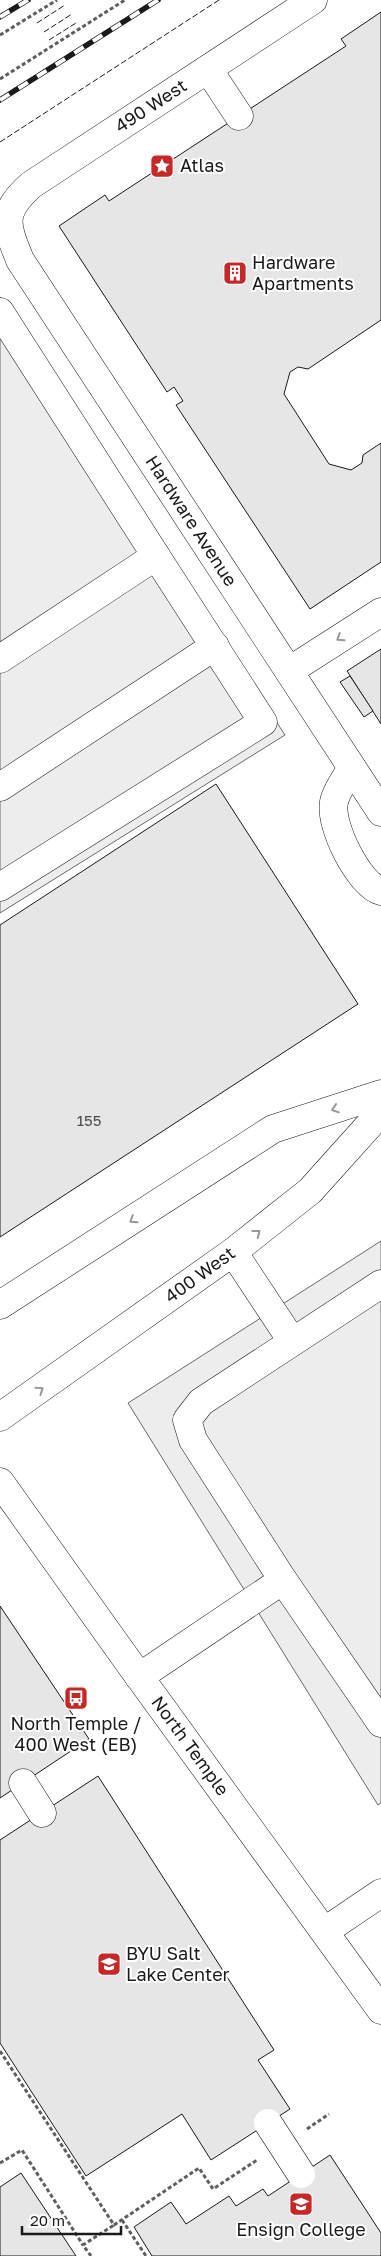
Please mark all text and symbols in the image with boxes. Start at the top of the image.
street label: 490 West [110,74,191,137]
place icon: Atlas [149,153,175,179]
place label: Atlas [180,154,224,176]
place label: Hardware Apartments [252,251,354,294]
building icon: Hardware Apartments [222,260,248,286]
street label: Hardware Avenue [141,451,242,590]
one-way arrow [337,632,346,641]
one-way arrow [331,1103,339,1113]
house number: 155 [77,1111,101,1129]
one-way arrow [129,1214,139,1223]
one-way arrow [251,1230,261,1239]
street label: 400 West [160,1241,239,1307]
one-way arrow [34,1387,44,1396]
bus stop icon: North Temple / 400 West (EB) [63,1685,89,1711]
street label: North Temple [147,1691,234,1799]
place label: North Temple / 400 West (EB) [11,1712,141,1755]
place label: BYU Salt Lake Center [126,1942,230,1985]
school or university icon: BYU Salt Lake Center [96,1951,122,1977]
school or university icon: Ensign College [288,2191,314,2217]
scale bar [22,2204,121,2236]
text: 20 m [30,2211,65,2229]
place label: Ensign College [236,2218,366,2240]

